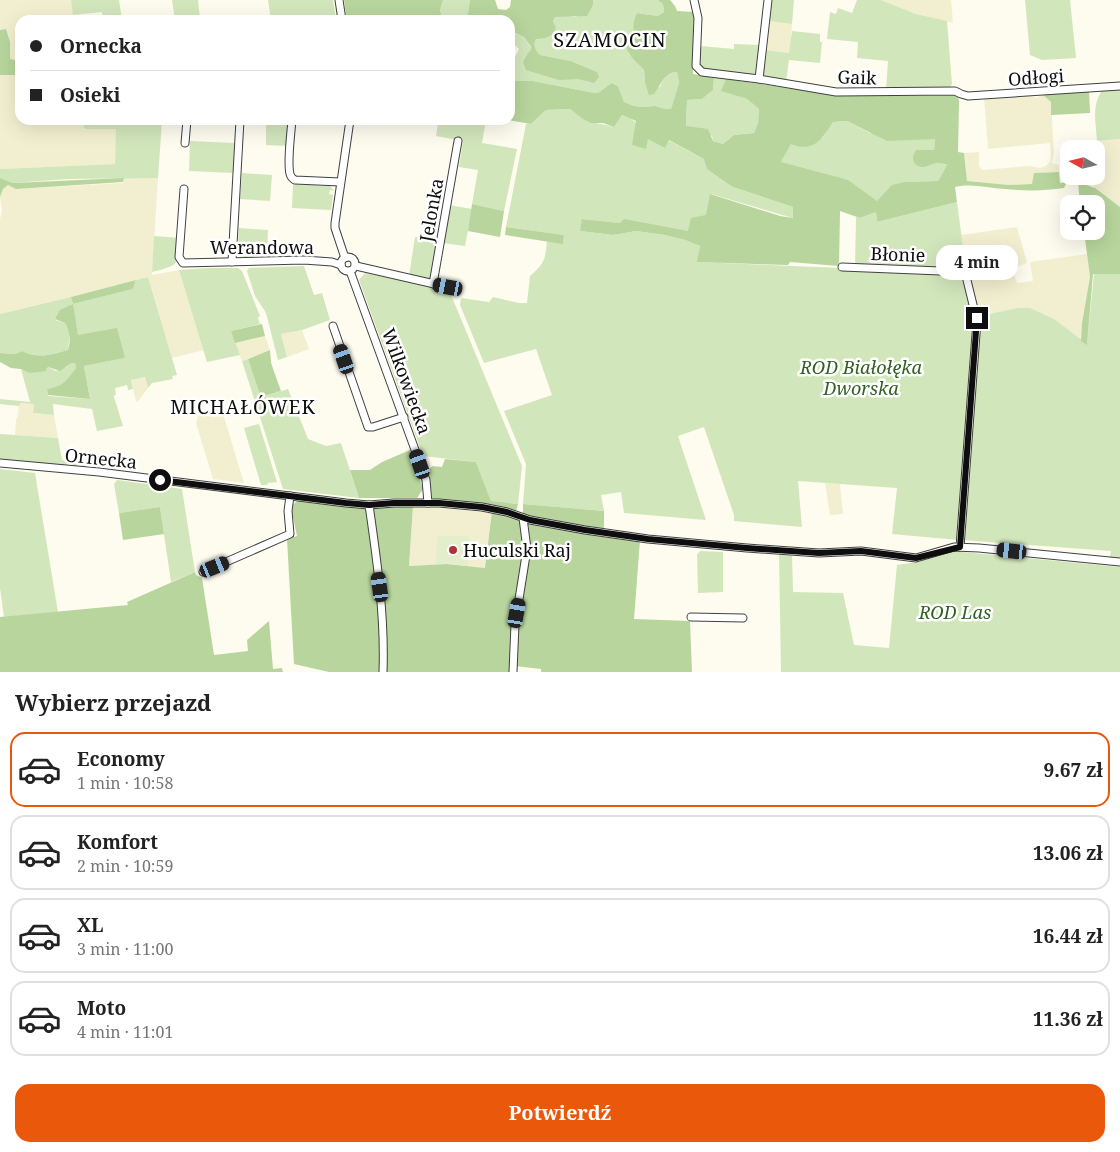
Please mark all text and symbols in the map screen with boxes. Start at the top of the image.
district label: SZAMOCIN [553,26,667,53]
text: Ornecka [60,33,142,59]
street label: Odłogi [1007,63,1065,91]
street label: Gaik [837,64,878,90]
text: Osieki [60,82,120,108]
north arrow [1060,140,1105,185]
map controls [1060,140,1105,240]
street label: Jelonka [413,176,448,245]
button: locate [1060,195,1105,240]
street label: Werandowa [210,235,314,259]
street label: Błonie [870,241,926,267]
callout: 4 min [936,246,1018,280]
text: 4 min [954,251,1000,273]
car [431,277,464,297]
route end [966,307,988,329]
street label: Wilkowiecka [377,325,437,437]
car [332,342,355,376]
park label: ROD Białołęka Dworska [799,355,923,400]
district label: MICHAŁÓWEK [170,394,316,420]
street label: Ornecka [64,442,138,474]
car [408,447,431,481]
route start [149,469,171,491]
place label: Huculski Raj [463,538,571,562]
car [996,542,1027,560]
marker: Huculski Raj [447,544,459,556]
car [198,554,231,580]
car [370,571,389,603]
car [507,597,526,629]
park label: ROD Las [918,600,991,624]
text: Wybierz przejazd [15,687,211,717]
text: Economy [77,746,165,772]
icon: car [17,747,62,792]
text: 9.67 zł [1044,757,1103,783]
text: 1 min · 10:58 [77,772,173,794]
text: Komfort [77,829,158,855]
icon: car [17,830,62,875]
text: 13.06 zł [1033,840,1103,866]
text: 2 min · 10:59 [77,855,173,877]
text: XL [77,912,103,938]
icon: car [17,913,62,958]
text: 16.44 zł [1033,923,1103,949]
text: 3 min · 11:00 [77,938,173,960]
text: Moto [77,995,126,1021]
icon: car [17,996,62,1041]
text: 11.36 zł [1033,1006,1103,1032]
text: 4 min · 11:01 [77,1021,173,1043]
button: Potwierdź [15,1084,1105,1142]

